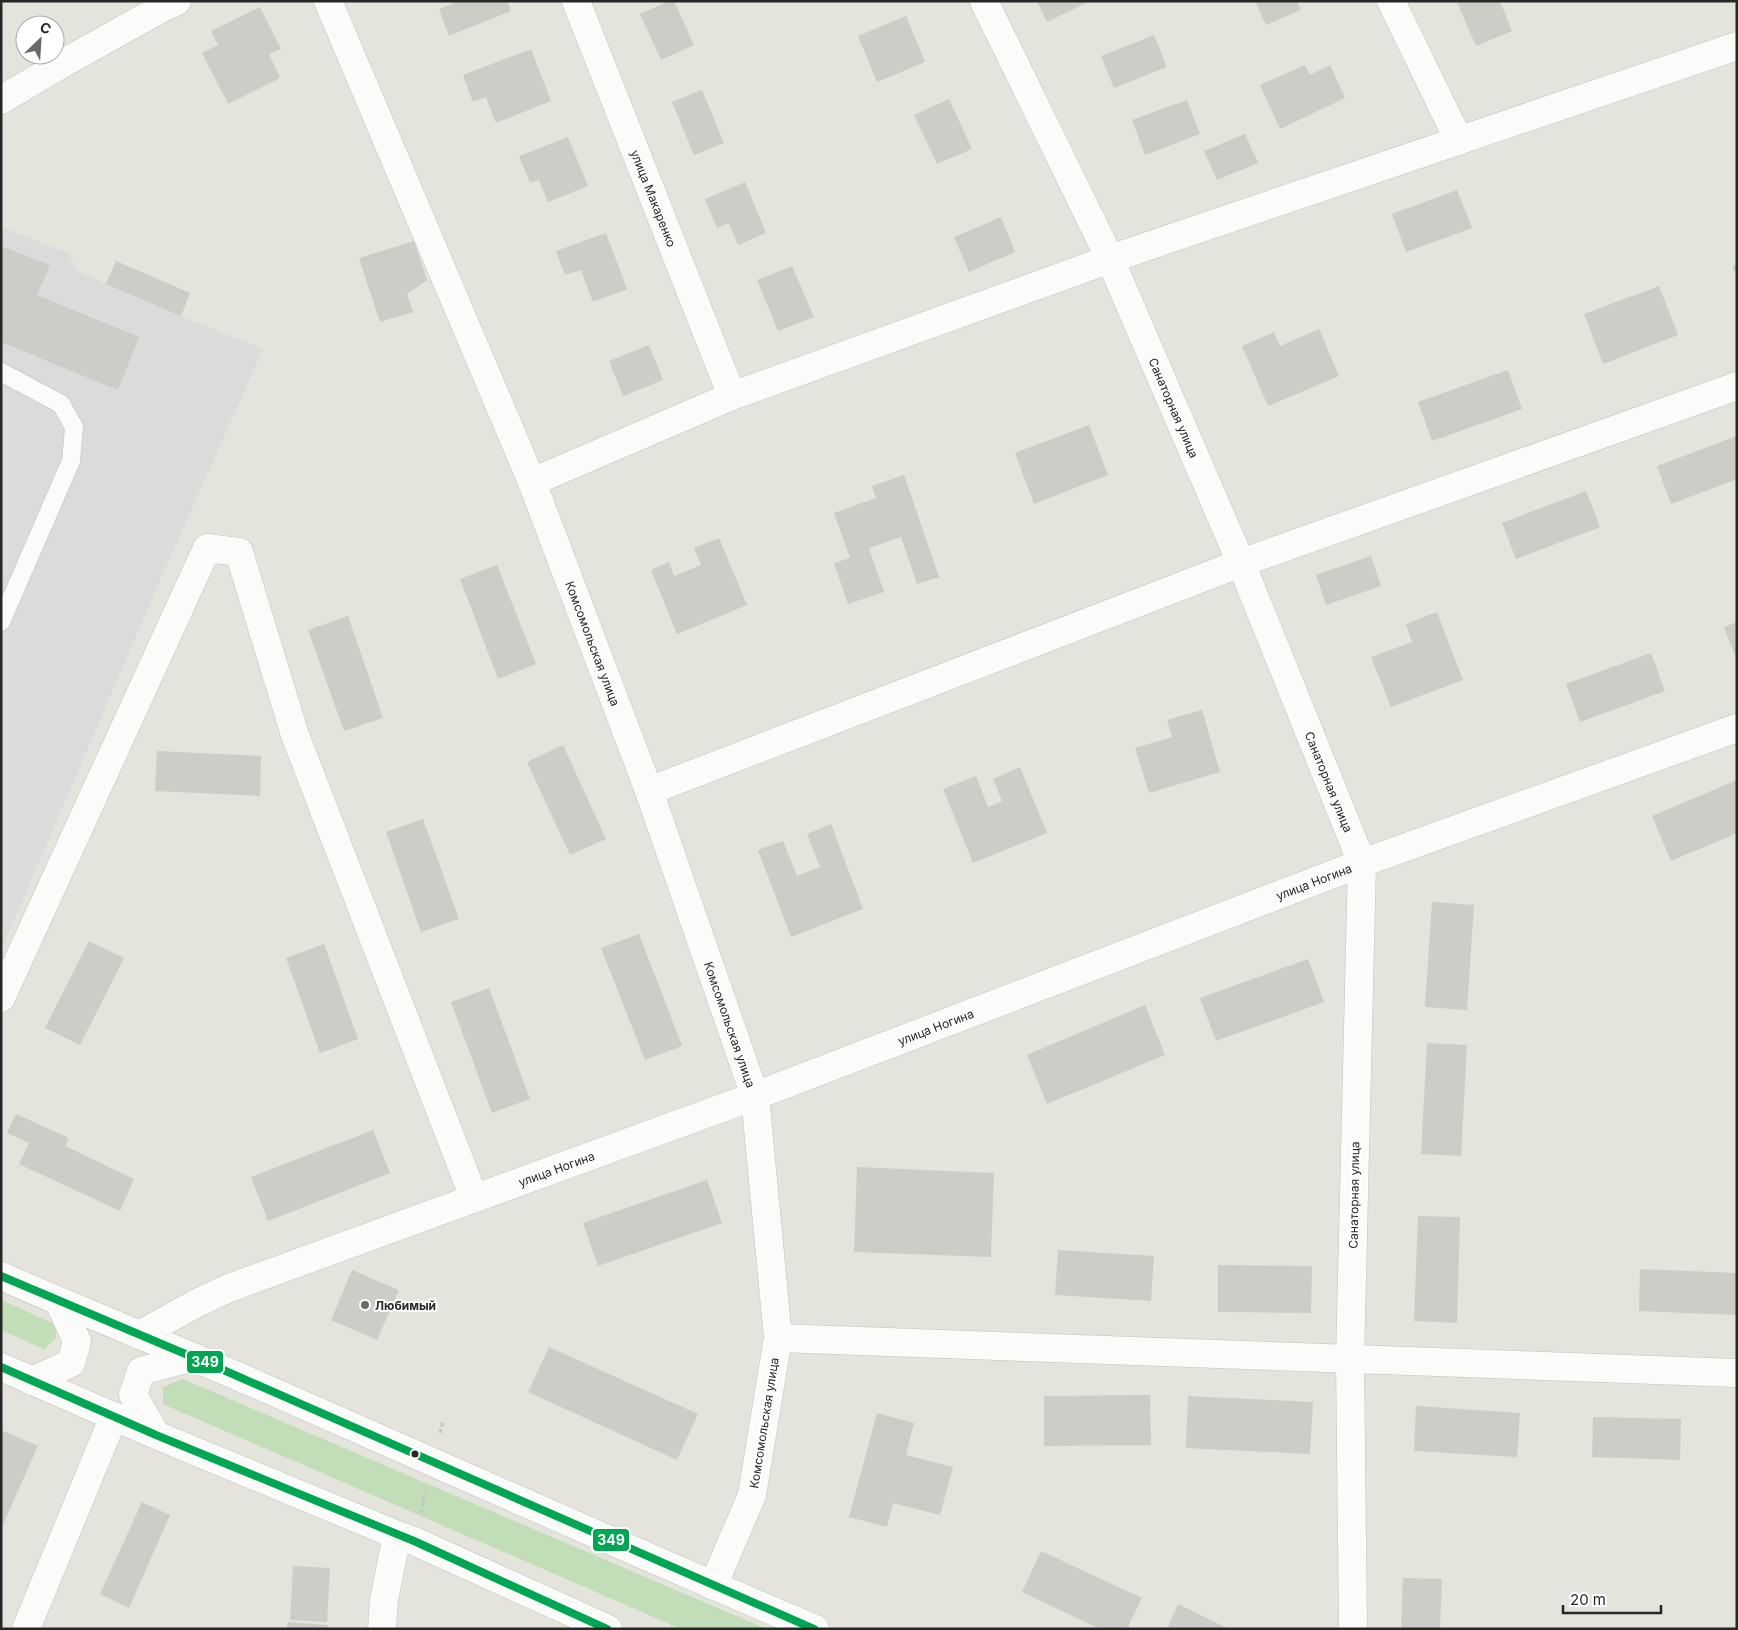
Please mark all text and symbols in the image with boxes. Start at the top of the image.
north arrow [15,15,65,65]
text: С [37,18,54,38]
street label: улица Макаренко [628,147,680,249]
street label: Санаторная улица [1146,355,1202,460]
street label: Комсомольская улица [563,579,624,708]
street label: Санаторная улица [1302,729,1356,834]
street label: улица Ногина [1274,860,1354,903]
street label: Комсомольская улица [701,959,759,1089]
street label: улица Ногина [896,1005,976,1048]
street label: Санаторная улица [1346,1141,1362,1249]
street label: улица Ногина [516,1148,596,1189]
place label: Любимый [375,1298,436,1313]
marker: Любимый [359,1299,371,1311]
line badge: 349 [186,1350,224,1374]
text: 349 [191,1353,219,1370]
street label: Комсомольская улица [746,1356,782,1490]
unlabelled marker [410,1449,420,1459]
line badge: 349 [592,1528,630,1552]
text: 349 [597,1531,625,1548]
scale bar [1563,1582,1660,1614]
text: 20 m [1570,1590,1606,1609]

